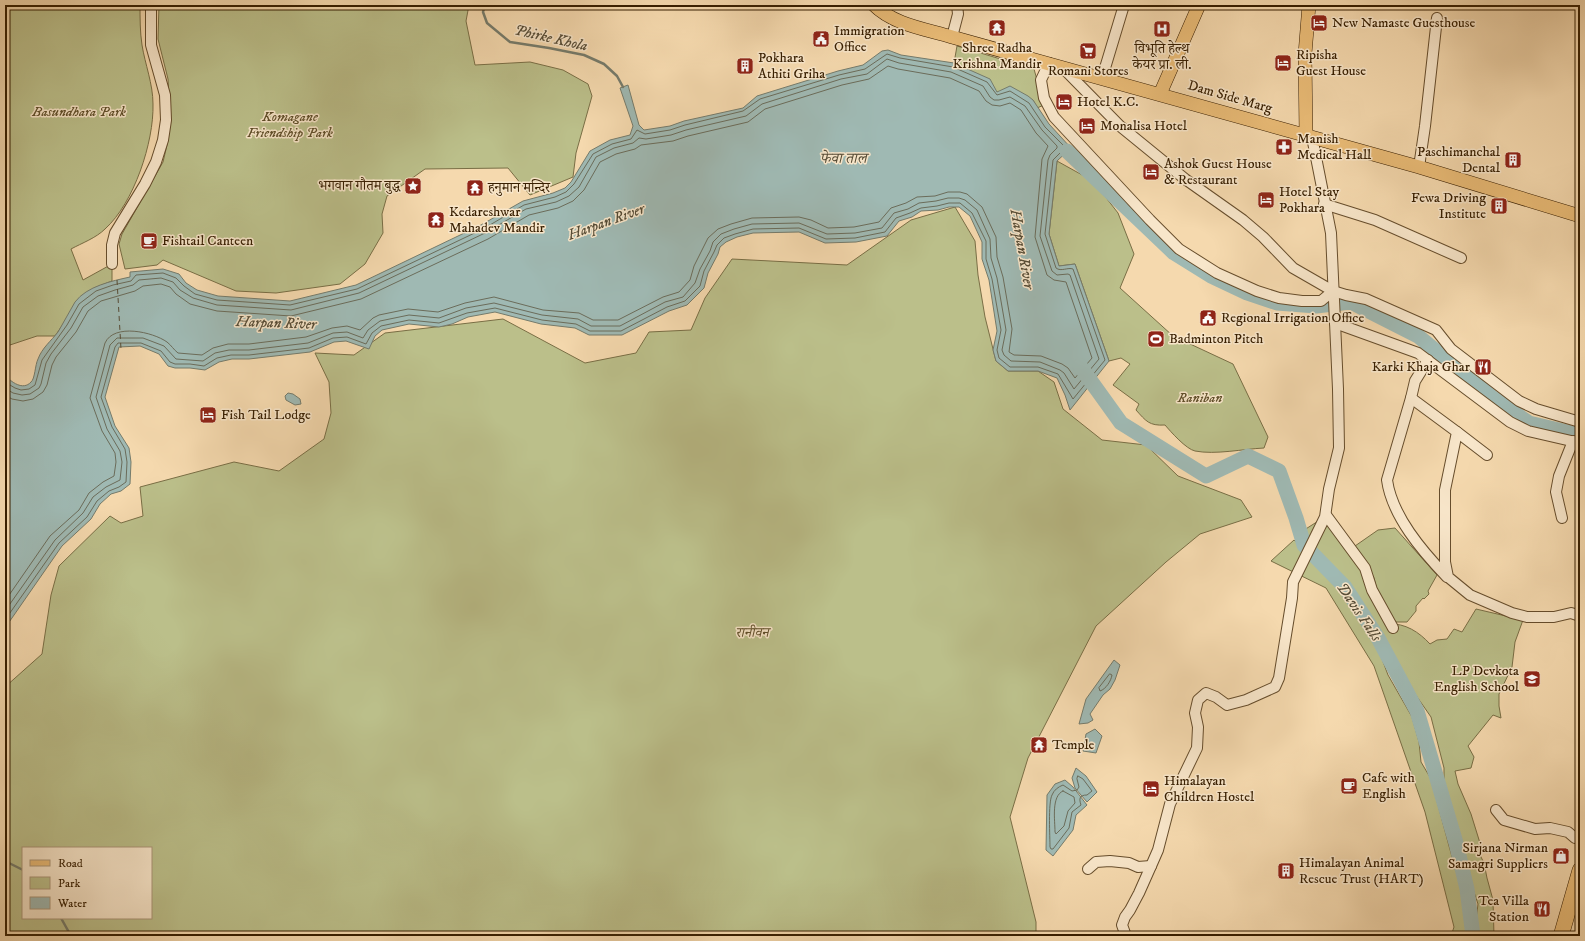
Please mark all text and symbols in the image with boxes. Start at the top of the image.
hotel icon: New Namaste Guesthouse [1309,13,1329,33]
place label: New Namaste Guesthouse [1332,14,1476,32]
temple icon: Shree Radha Krishna Mandir [987,18,1007,38]
hospital icon: विभूति हेल्थ केयर प्रा. ली. [1152,19,1172,39]
water label: Phirke Khola [513,20,589,56]
place label: Immigration Office [834,22,905,56]
public building icon: Immigration Office [811,29,831,49]
place label: Shree Radha Krishna Mandir [953,39,1042,73]
place label: विभूति हेल्थ केयर प्रा. ली. [1132,39,1191,74]
supermarket icon: Romani Stores [1078,41,1098,61]
place label: Ripisha Guest House [1296,46,1366,80]
place label: Pokhara Athiti Griha [758,49,825,83]
hotel icon: Ripisha Guest House [1273,53,1293,73]
building icon: Pokhara Athiti Griha [735,56,755,76]
place label: Romani Stores [1048,62,1129,80]
street label: Dam Side Marg [1186,76,1275,118]
hotel icon: Hotel K.C. [1054,92,1074,112]
place label: Hotel K.C. [1077,93,1139,111]
park label: Basundhara Park [31,103,126,121]
park label: Komagane Friendship Park [247,108,333,142]
hotel icon: Monalisa Hotel [1077,116,1097,136]
place label: Monalisa Hotel [1100,117,1188,135]
place label: Manish Medical Hall [1297,130,1372,164]
pharmacy icon: Manish Medical Hall [1274,137,1294,157]
place label: Paschimanchal Dental [1417,143,1501,177]
water label: फेवा ताल [820,149,870,168]
building icon: Paschimanchal Dental [1503,150,1523,170]
place label: Ashok Guest House & Restaurant [1164,155,1272,189]
hotel icon: Ashok Guest House & Restaurant [1141,162,1161,182]
place icon: भगवान गौतम बुद्ध [403,176,423,196]
place label: भगवान गौतम बुद्ध [318,177,402,195]
temple icon: हनुमान मन्दिर [465,178,485,198]
place label: हनुमान मन्दिर [487,179,551,197]
place label: Hotel Stay Pokhara [1279,183,1340,217]
place label: Fewa Driving Institute [1411,189,1486,223]
hotel icon: Hotel Stay Pokhara [1256,190,1276,210]
building icon: Fewa Driving Institute [1489,196,1509,216]
water label: Harpan River [564,199,649,245]
place label: Kedareshwar Mahadev Mandir [449,203,546,237]
water label: Harpan River [1005,207,1039,292]
temple icon: Kedareshwar Mahadev Mandir [426,210,446,230]
cafe icon: Fishtail Canteen [139,231,159,251]
place label: Fishtail Canteen [162,232,254,250]
public building icon: Regional Irrigation Office [1198,308,1218,328]
place label: Regional Irrigation Office [1221,309,1364,327]
water label: Harpan River [234,312,318,334]
sports icon: Badminton Pitch [1146,329,1166,349]
place label: Badminton Pitch [1169,330,1264,348]
restaurant icon: Karki Khaja Ghar [1473,357,1493,377]
place label: Karki Khaja Ghar [1372,358,1471,376]
park label: Raniban [1177,389,1222,407]
hotel icon: Fish Tail Lodge [198,405,218,425]
place label: Fish Tail Lodge [221,406,311,424]
water label: Davis Falls [1332,579,1386,645]
park label: रानीवन [735,624,772,642]
place label: LP Devkota English School [1434,662,1520,696]
school or university icon: LP Devkota English School [1522,669,1542,689]
temple icon: Temple [1029,735,1049,755]
place label: Temple [1052,736,1095,754]
place label: Cafe with English [1362,769,1415,803]
place label: Himalayan Children Hostel [1164,772,1255,806]
cafe icon: Cafe with English [1339,776,1359,796]
hotel icon: Himalayan Children Hostel [1141,779,1161,799]
place label: Sirjana Nirman Samagri Suppliers [1448,839,1549,873]
shop icon: Sirjana Nirman Samagri Suppliers [1551,846,1571,866]
legend [22,847,152,919]
place label: Himalayan Animal Rescue Trust (HART) [1299,854,1424,888]
text: Road [58,856,83,871]
building icon: Himalayan Animal Rescue Trust (HART) [1276,861,1296,881]
text: Park [58,876,80,891]
place label: Tea Villa Station [1478,892,1530,926]
text: Water [57,896,87,911]
restaurant icon: Tea Villa Station [1532,899,1552,919]

